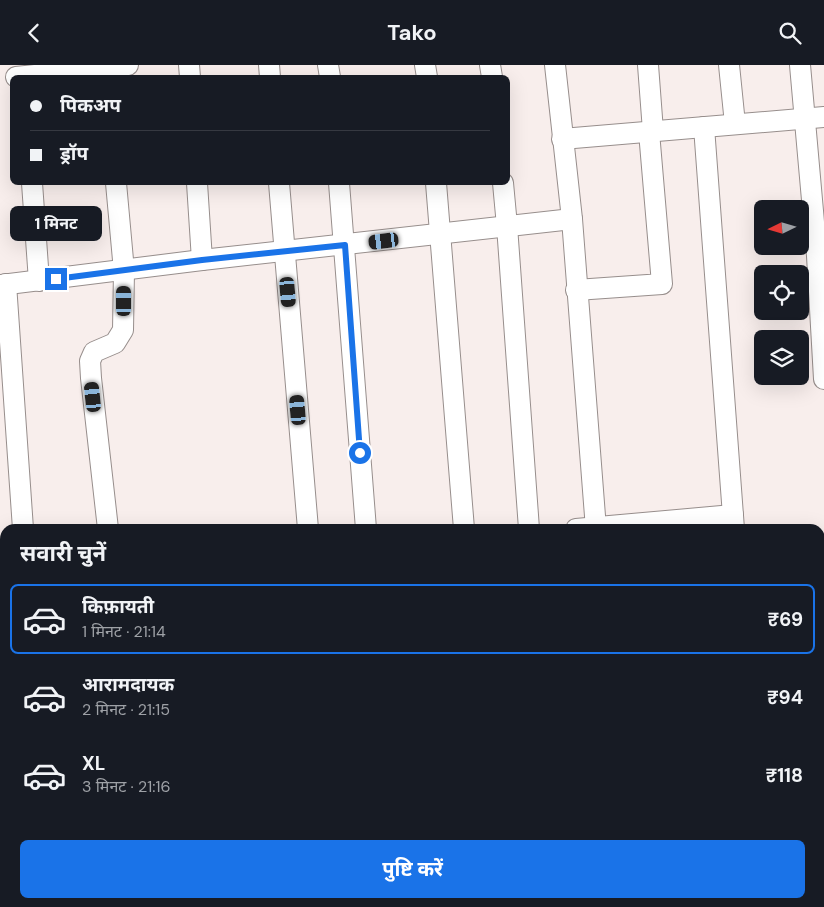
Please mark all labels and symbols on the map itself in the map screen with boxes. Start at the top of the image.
north arrow [754,200,809,255]
callout: 1 मिनट [10,207,102,241]
car [368,232,399,250]
route end [45,268,67,290]
car [279,276,296,308]
car [116,286,131,316]
car [83,381,102,413]
car [289,394,306,426]
route start [349,442,371,464]

